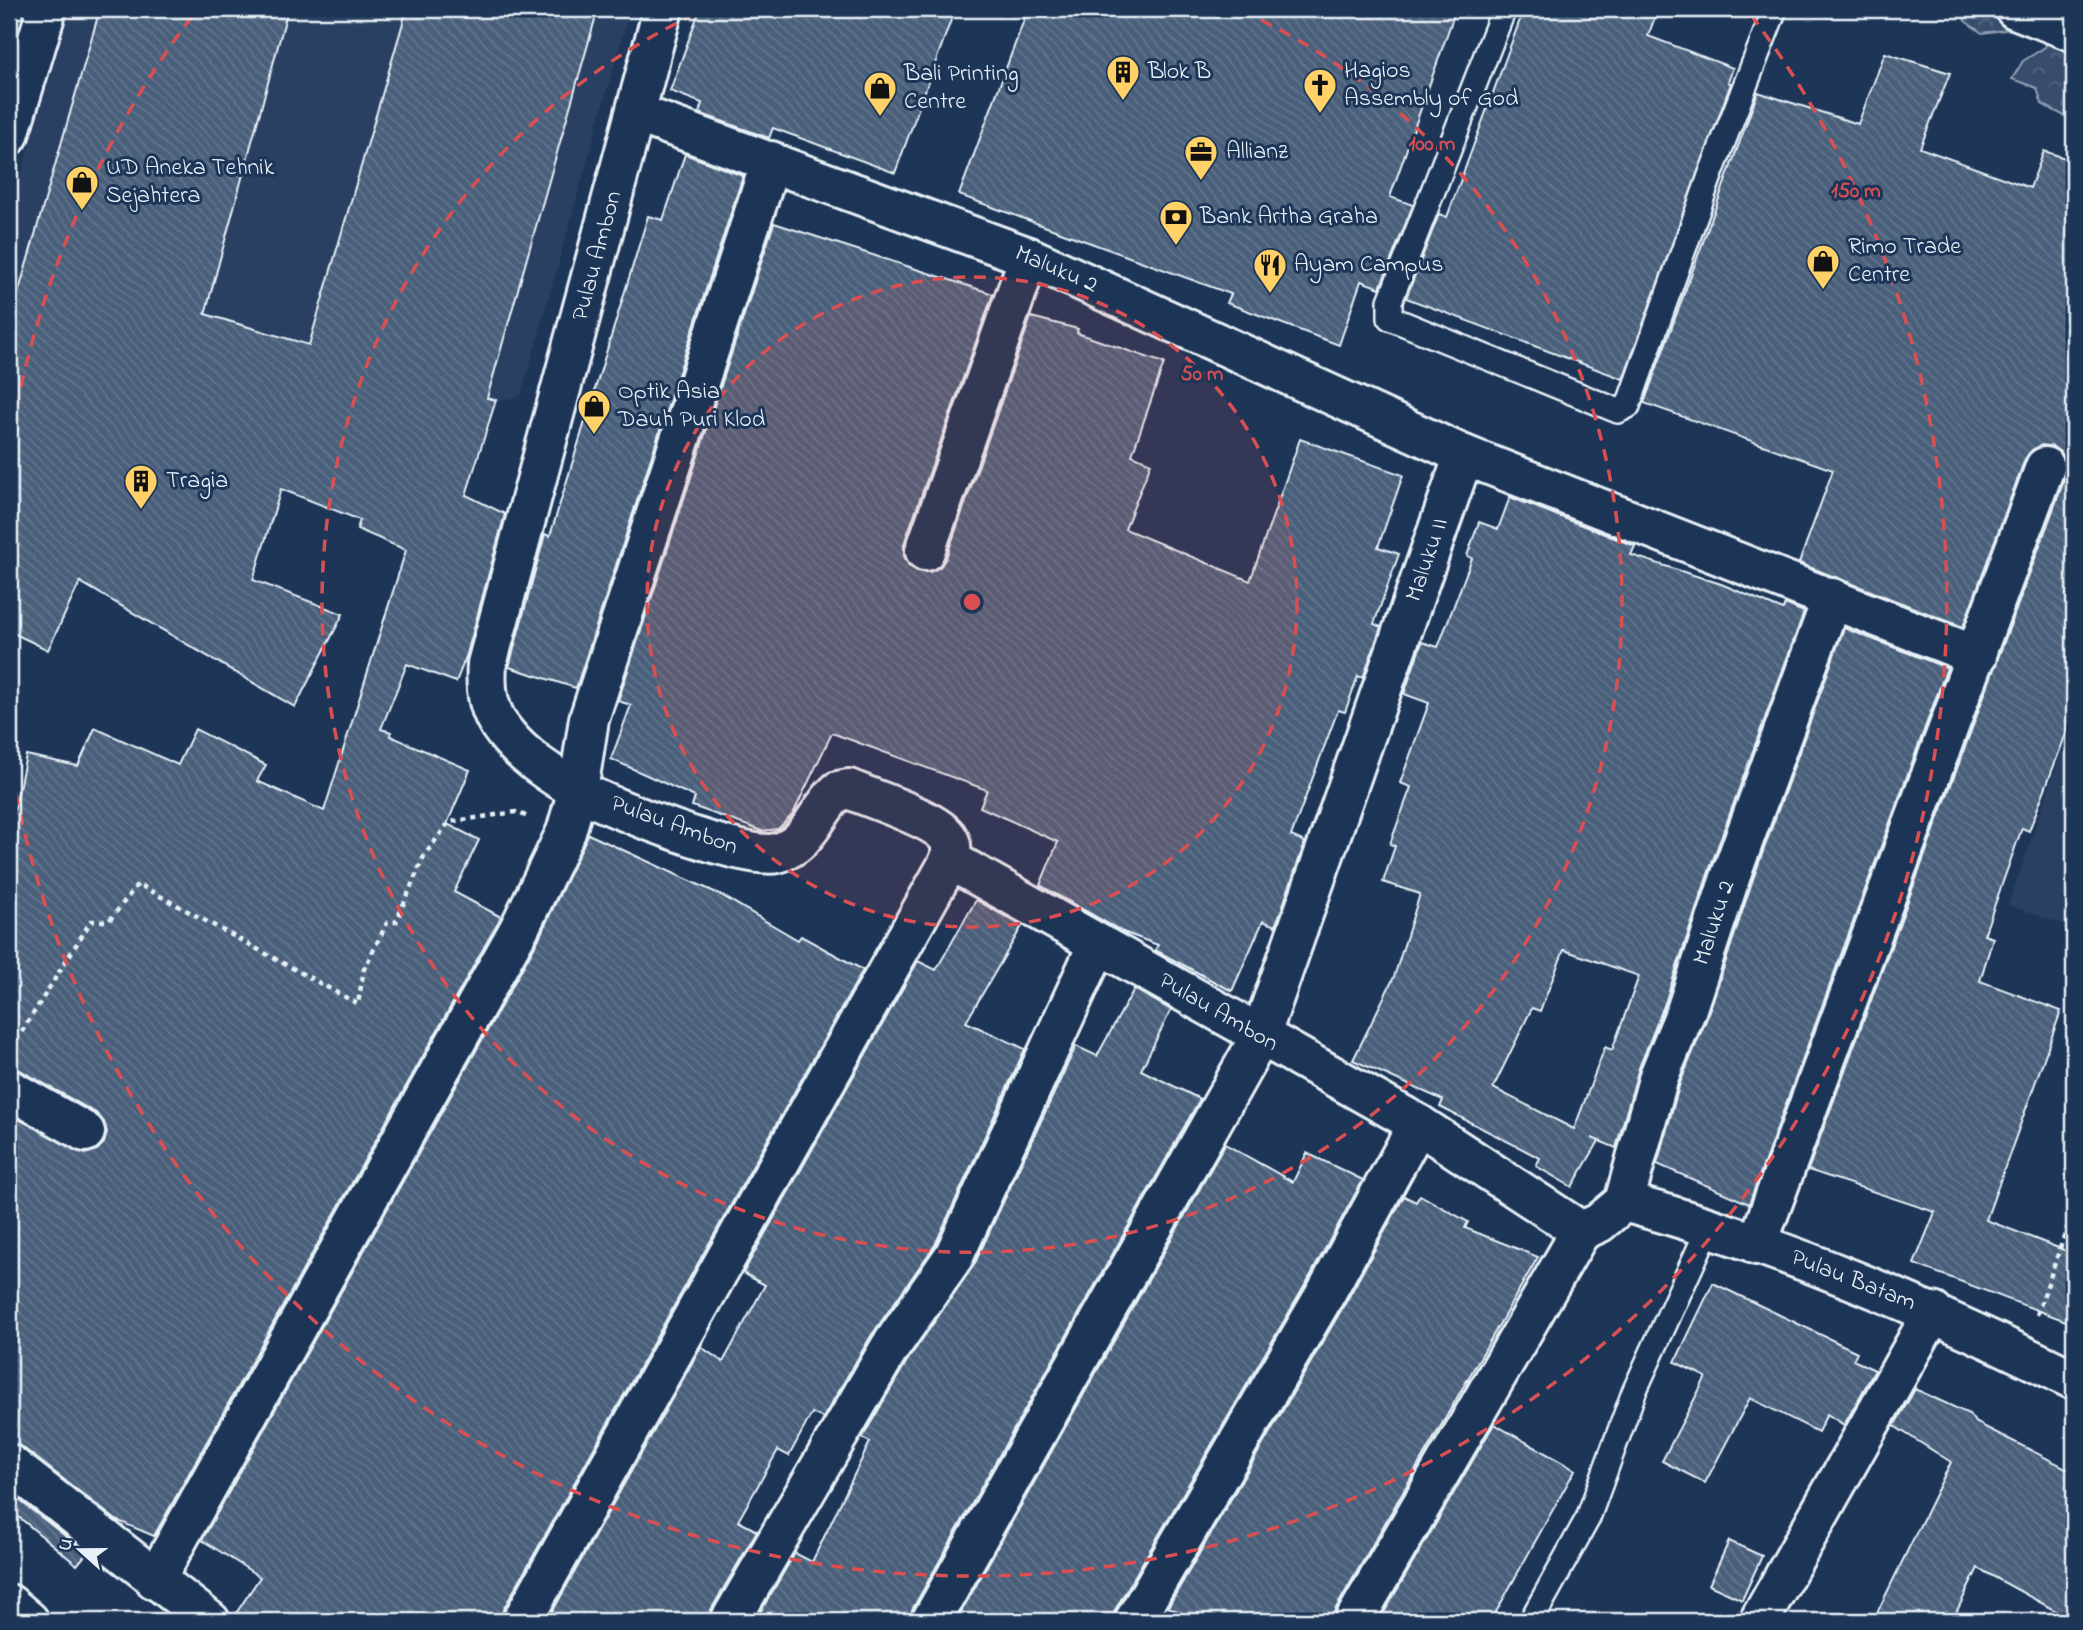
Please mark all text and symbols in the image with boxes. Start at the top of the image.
building icon: Blok B [1104,53,1142,102]
place label: Hagios Assembly of God [1344,54,1519,118]
place label: Blok B [1147,55,1211,90]
place label: Bali Printing Centre [903,57,1019,120]
church icon: Hagios Assembly of God [1301,66,1339,115]
shop icon: Bali Printing Centre [861,69,899,118]
text: 100 m [1409,130,1455,160]
office icon: Allianz [1182,133,1220,182]
place label: Allianz [1226,135,1289,170]
place label: UD Aneka Tehnik Sejahtera [106,151,275,214]
shop icon: UD Aneka Tehnik Sejahtera [63,163,101,212]
text: 150 m [1831,177,1881,207]
street label: Pulau Ambon [564,187,632,325]
bank icon: Bank Artha Graha [1157,198,1195,247]
place label: Bank Artha Graha [1199,200,1378,235]
place label: Rimo Trade Centre [1848,230,1961,293]
street label: Maluku 2 [1009,237,1103,303]
shop icon: Rimo Trade Centre [1804,242,1842,291]
restaurant icon: Ayam Campus [1251,246,1289,295]
place label: Ayam Campus [1294,248,1443,284]
text: 50 m [1181,360,1223,390]
place label: Optik Asia Dauh Puri Klod [617,375,766,438]
shop icon: Optik Asia Dauh Puri Klod [575,387,613,436]
building icon: Tragia [122,462,160,511]
place label: Tragia [166,464,228,499]
street label: Maluku II [1397,513,1459,607]
centre of rings [960,590,984,614]
street label: Pulau Ambon [605,787,743,865]
street label: Maluku 2 [1685,876,1745,970]
street label: Pulau Ambon [1152,965,1284,1061]
street label: Pulau Batam [1785,1241,1921,1321]
north arrow [46,1514,116,1584]
text: U [52,1534,81,1555]

